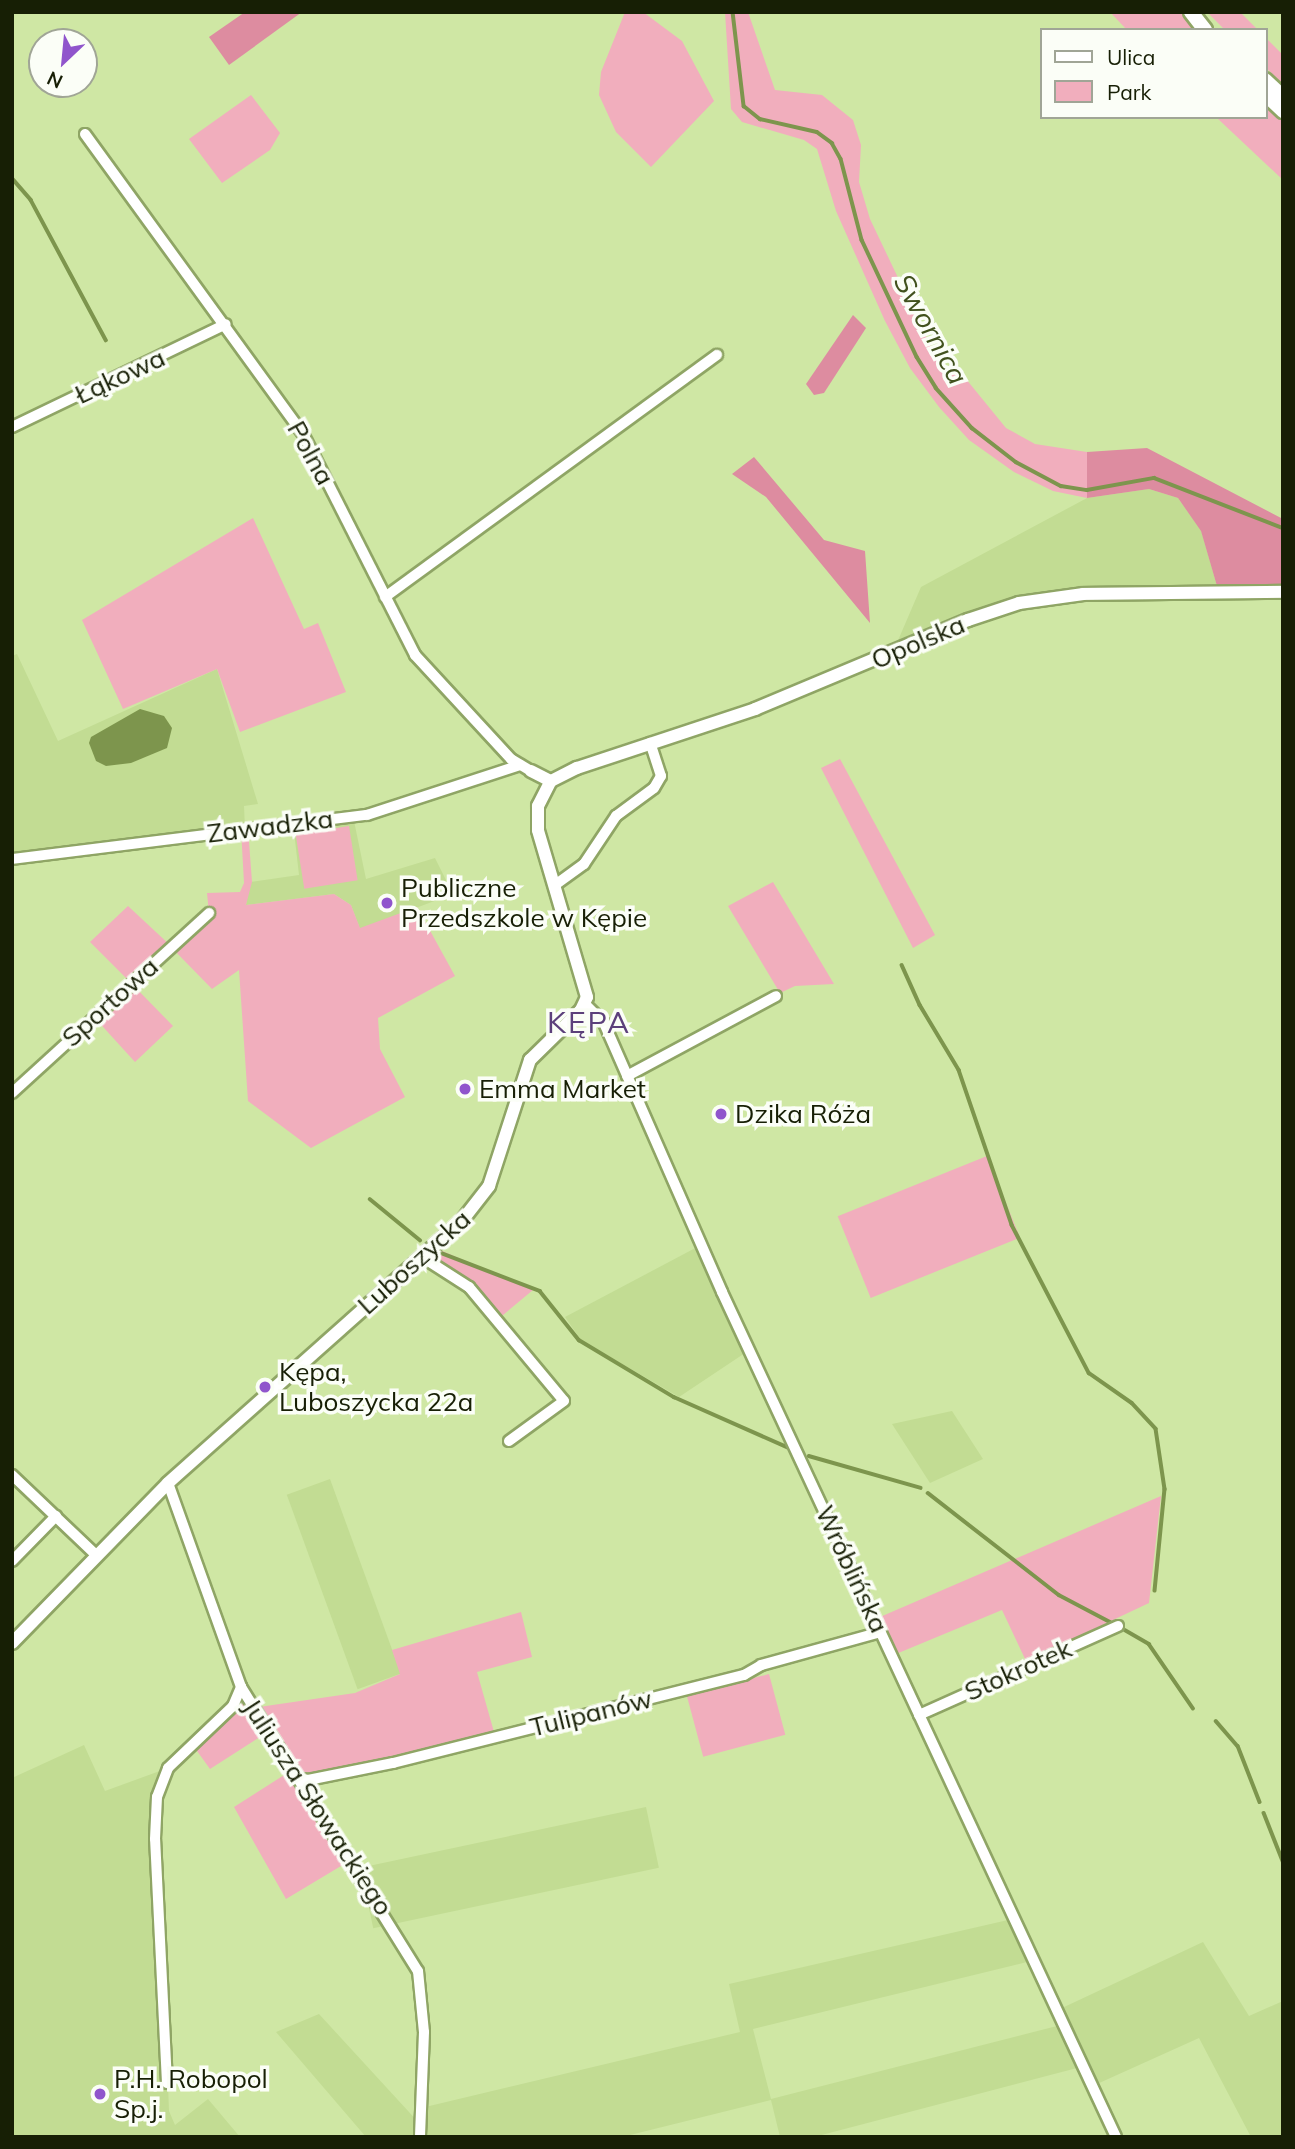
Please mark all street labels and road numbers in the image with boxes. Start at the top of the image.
street label: Łąkowa [70,342,170,410]
street label: Polna [281,416,341,490]
street label: Opolska [867,608,969,676]
street label: Zawadzka [205,803,335,849]
street label: Sportowa [56,951,164,1053]
street label: Luboszycka [351,1203,477,1321]
street label: Wróblińska [809,1501,895,1637]
street label: Stokrotek [960,1633,1076,1707]
street label: Tulipanów [527,1683,655,1743]
street label: Juliusza Słowackiego [236,1693,400,1921]

